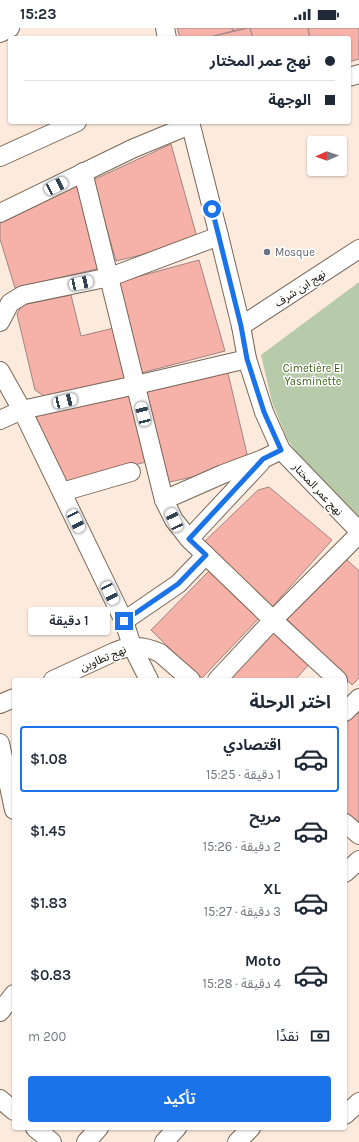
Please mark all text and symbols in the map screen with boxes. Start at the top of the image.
text: 15:23 [20,5,57,23]
text: نهج عمر المختار [210,52,311,70]
text: الوجهة [268,91,311,109]
north arrow [307,136,347,176]
map controls [307,136,347,176]
car [43,175,69,197]
route start [203,200,221,218]
place label: Mosque [275,246,315,259]
marker: Mosque [262,247,272,257]
street label: نهج ابن شرف [272,267,329,310]
car [68,275,94,291]
park label: Cimetière El Yasminette [283,362,343,388]
car [52,392,78,410]
car [134,401,152,427]
street label: نهج عمر المختار [289,460,345,519]
car [163,507,185,533]
car [65,508,87,534]
car [99,580,121,606]
callout: 1 دقيقة [28,607,110,635]
route end [115,612,133,630]
text: 1 دقيقة [49,613,89,628]
street label: نهج تطاوين [78,643,129,675]
text: اختر الرحلة [250,691,331,713]
text: اقتصادي [223,736,281,754]
icon: car [293,741,329,777]
text: $1.08 [30,750,67,768]
text: 1 دقيقة · 15:25 [206,767,281,782]
text: مريح [249,808,281,826]
icon: car [293,813,329,849]
text: $1.45 [30,822,66,840]
text: 2 دقيقة · 15:26 [203,839,281,854]
text: XL [263,880,281,898]
icon: car [293,885,329,921]
text: $1.83 [30,894,67,912]
text: 3 دقيقة · 15:27 [204,904,281,919]
text: Moto [245,952,281,970]
icon: car [293,957,329,993]
text: $0.83 [30,966,71,984]
text: 4 دقيقة · 15:28 [202,976,281,991]
icon: cash [309,1025,331,1047]
text: نقدًا [276,1027,299,1045]
text: 200 m [28,1029,66,1044]
button: تأكيد [28,1076,331,1122]

